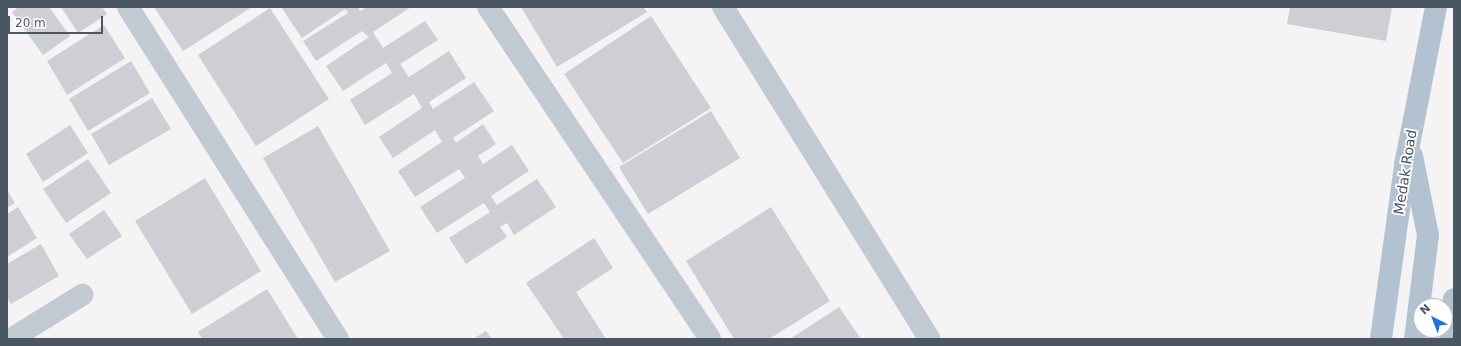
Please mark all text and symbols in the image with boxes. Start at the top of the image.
scale bar [10,8,105,34]
text: 20 m [15,16,46,30]
street label: Medak Road [1390,128,1420,216]
north arrow [1413,298,1453,338]
text: N [1418,302,1433,317]

